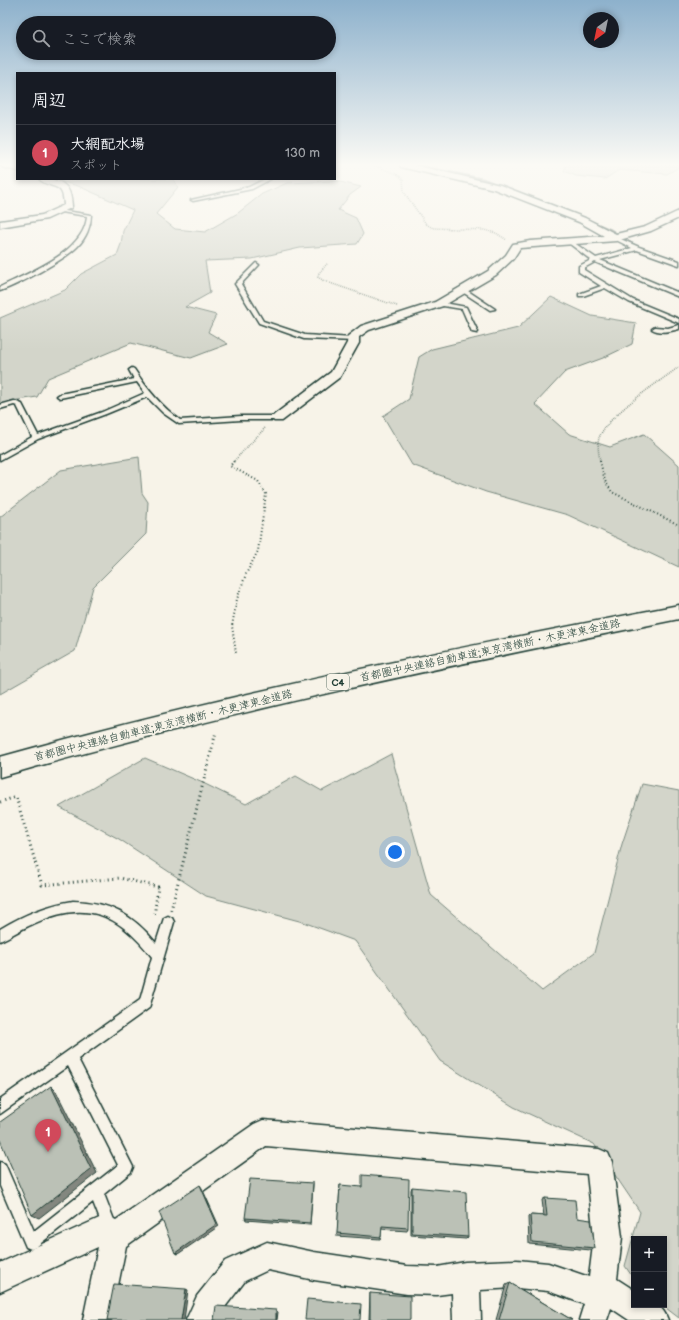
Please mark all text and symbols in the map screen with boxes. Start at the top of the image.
north arrow [583,12,619,48]
search box [16,16,336,60]
icon: search [30,27,52,49]
text: ここで検索 [62,30,137,49]
text: 周辺 [32,91,66,111]
text: 大網配水場 [70,135,145,154]
text: 1 [42,145,48,161]
text: 130 m [285,145,320,161]
text: スポット [70,157,122,173]
street label: 首都圏中央連絡自動車道;東京湾横断・木更津東金道路 [359,616,622,685]
road number: C4 [327,674,349,690]
street label: 首都圏中央連絡自動車道;東京湾横断・木更津東金道路 [32,687,294,764]
your location [385,842,405,862]
pin: 1 [35,1119,61,1152]
map controls [631,1236,667,1308]
button: + [631,1236,667,1272]
button: − [631,1272,667,1308]

